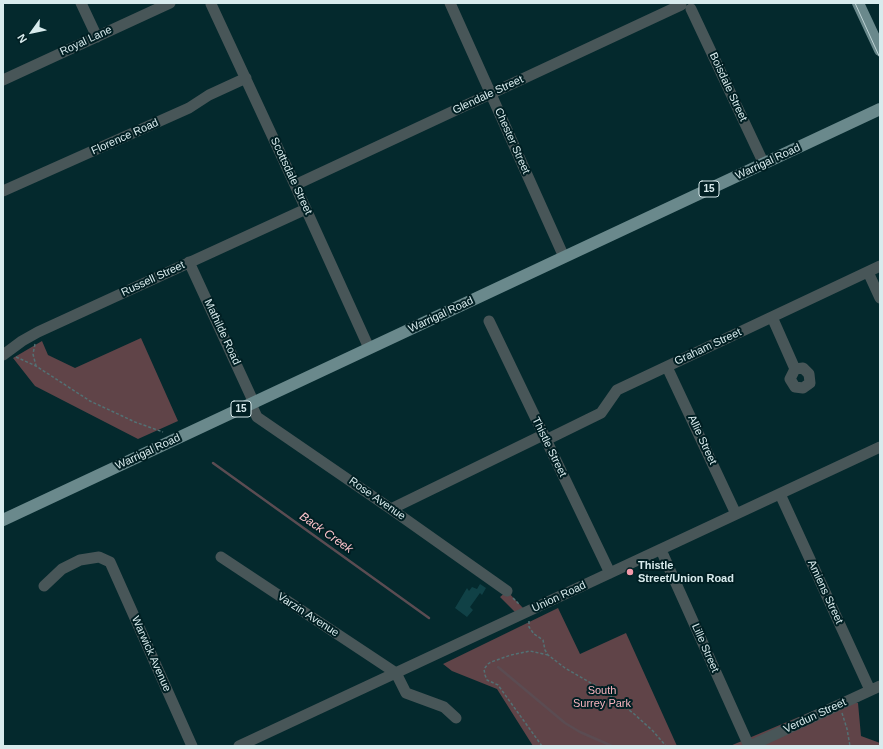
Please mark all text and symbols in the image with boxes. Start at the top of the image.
north arrow [12,12,52,52]
street label: Royal Lane [58,23,114,59]
text: N [15,32,29,45]
street label: Boisdale Street [706,50,750,124]
street label: Glendale Street [451,73,525,117]
street label: Chester Street [492,106,532,176]
street label: Florence Road [89,116,161,158]
street label: Scottsdale Street [267,135,315,217]
street label: Warrigal Road [734,141,802,183]
road number: 15 [699,181,719,197]
street label: Russell Street [119,259,187,299]
street label: Warrigal Road [407,294,475,336]
street label: Mathilde Road [201,297,243,367]
street label: Graham Street [673,326,743,368]
road number: 15 [231,401,251,417]
street label: Allie Street [685,413,719,467]
street label: Thistle Street [529,415,569,479]
street label: Warrigal Road [114,431,182,473]
street label: Rose Avenue [346,475,408,523]
water label: Back Creek [296,509,356,557]
street label: Amiens Street [804,558,846,626]
place label: Thistle Street/Union Road [638,559,734,585]
marker: Thistle Street/Union Road [625,567,635,577]
street label: Union Road [530,579,588,615]
street label: Varzin Avenue [275,590,341,640]
street label: Warwick Avenue [128,614,174,694]
street label: Lille Street [688,622,722,674]
park label: South Surrey Park [573,684,631,710]
street label: Verdun Street [782,696,848,736]

